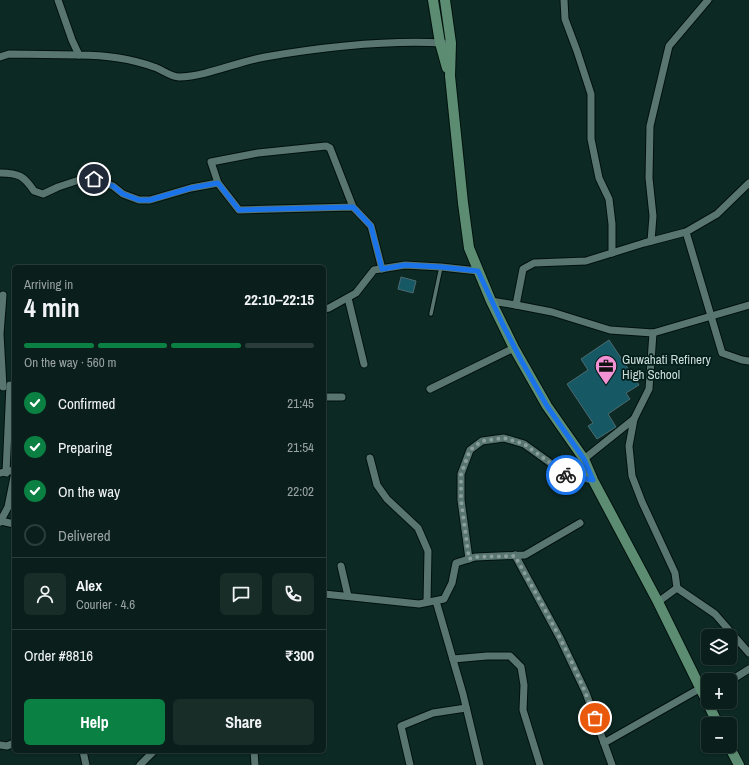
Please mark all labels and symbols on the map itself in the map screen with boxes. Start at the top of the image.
pin [77,162,111,196]
place label: Guwahati Refinery High School [622,351,712,383]
office icon: Guwahati Refinery High School [593,353,619,386]
courier [546,455,586,495]
pin [578,701,612,735]

